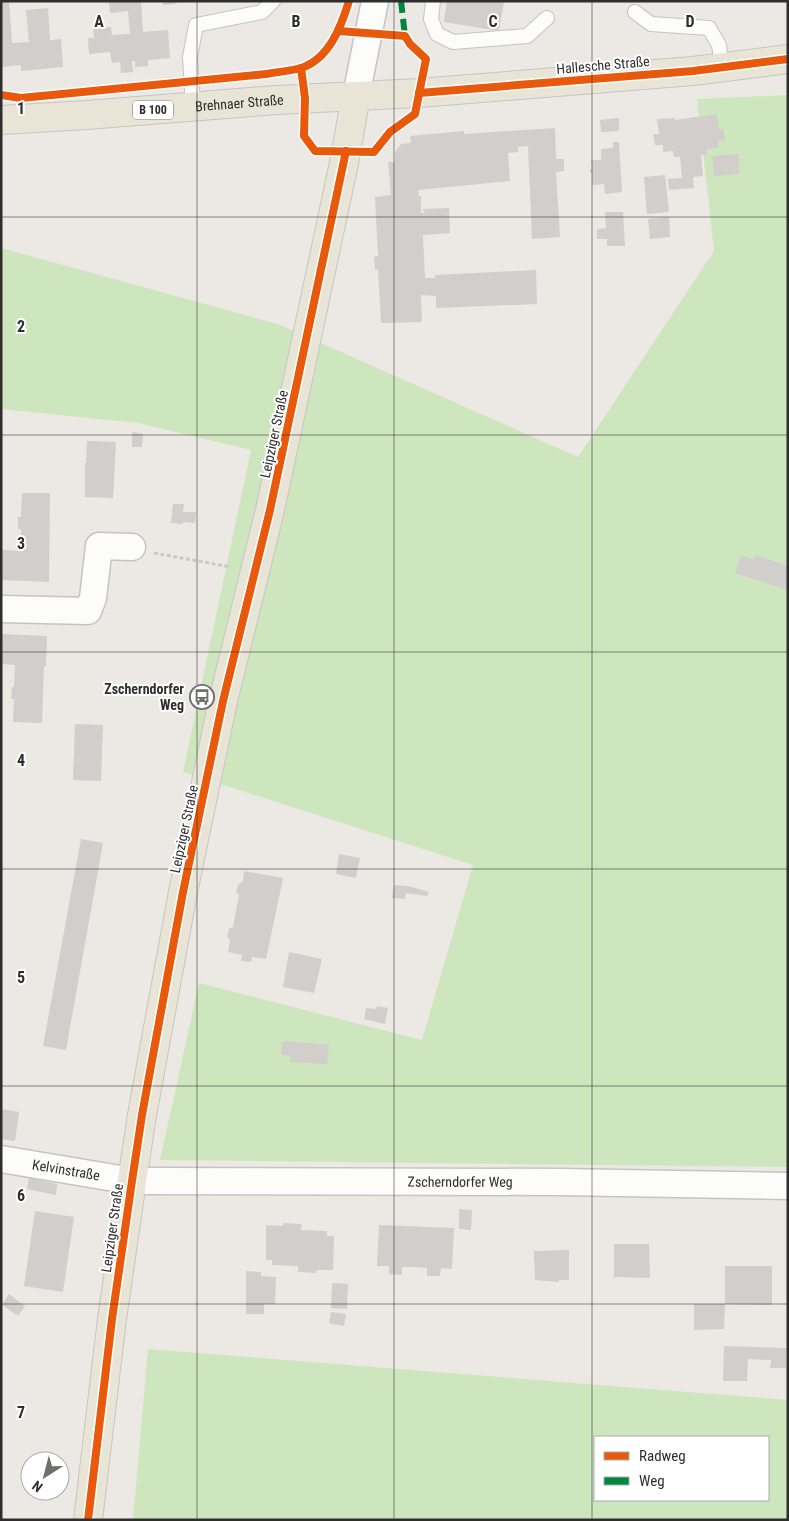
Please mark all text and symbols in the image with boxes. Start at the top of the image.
text: A [94,12,104,31]
text: B [292,12,301,31]
text: C [488,12,498,31]
text: D [685,12,695,31]
street label: Hallesche Straße [556,53,651,77]
street label: Brehnaer Straße [195,92,284,114]
text: 1 [17,99,25,118]
road number: B 100 [133,100,173,120]
text: 2 [17,317,25,336]
street label: Leipziger Straße [257,388,291,479]
text: 3 [17,534,25,553]
place label: Zscherndorfer Weg [104,681,184,713]
bus stop icon: Zscherndorfer Weg [189,684,215,710]
text: 4 [17,751,25,770]
street label: Leipziger Straße [167,783,201,874]
text: 5 [17,968,25,987]
street label: Kelvinstraße [31,1156,102,1184]
street label: Zscherndorfer Weg [408,1174,513,1190]
street label: Leipziger Straße [98,1182,126,1273]
text: 6 [17,1186,25,1205]
text: 7 [17,1403,25,1422]
legend [594,1436,769,1501]
text: Radweg [639,1447,686,1465]
north arrow [20,1451,70,1501]
text: Weg [639,1472,665,1490]
text: N [29,1478,46,1496]

